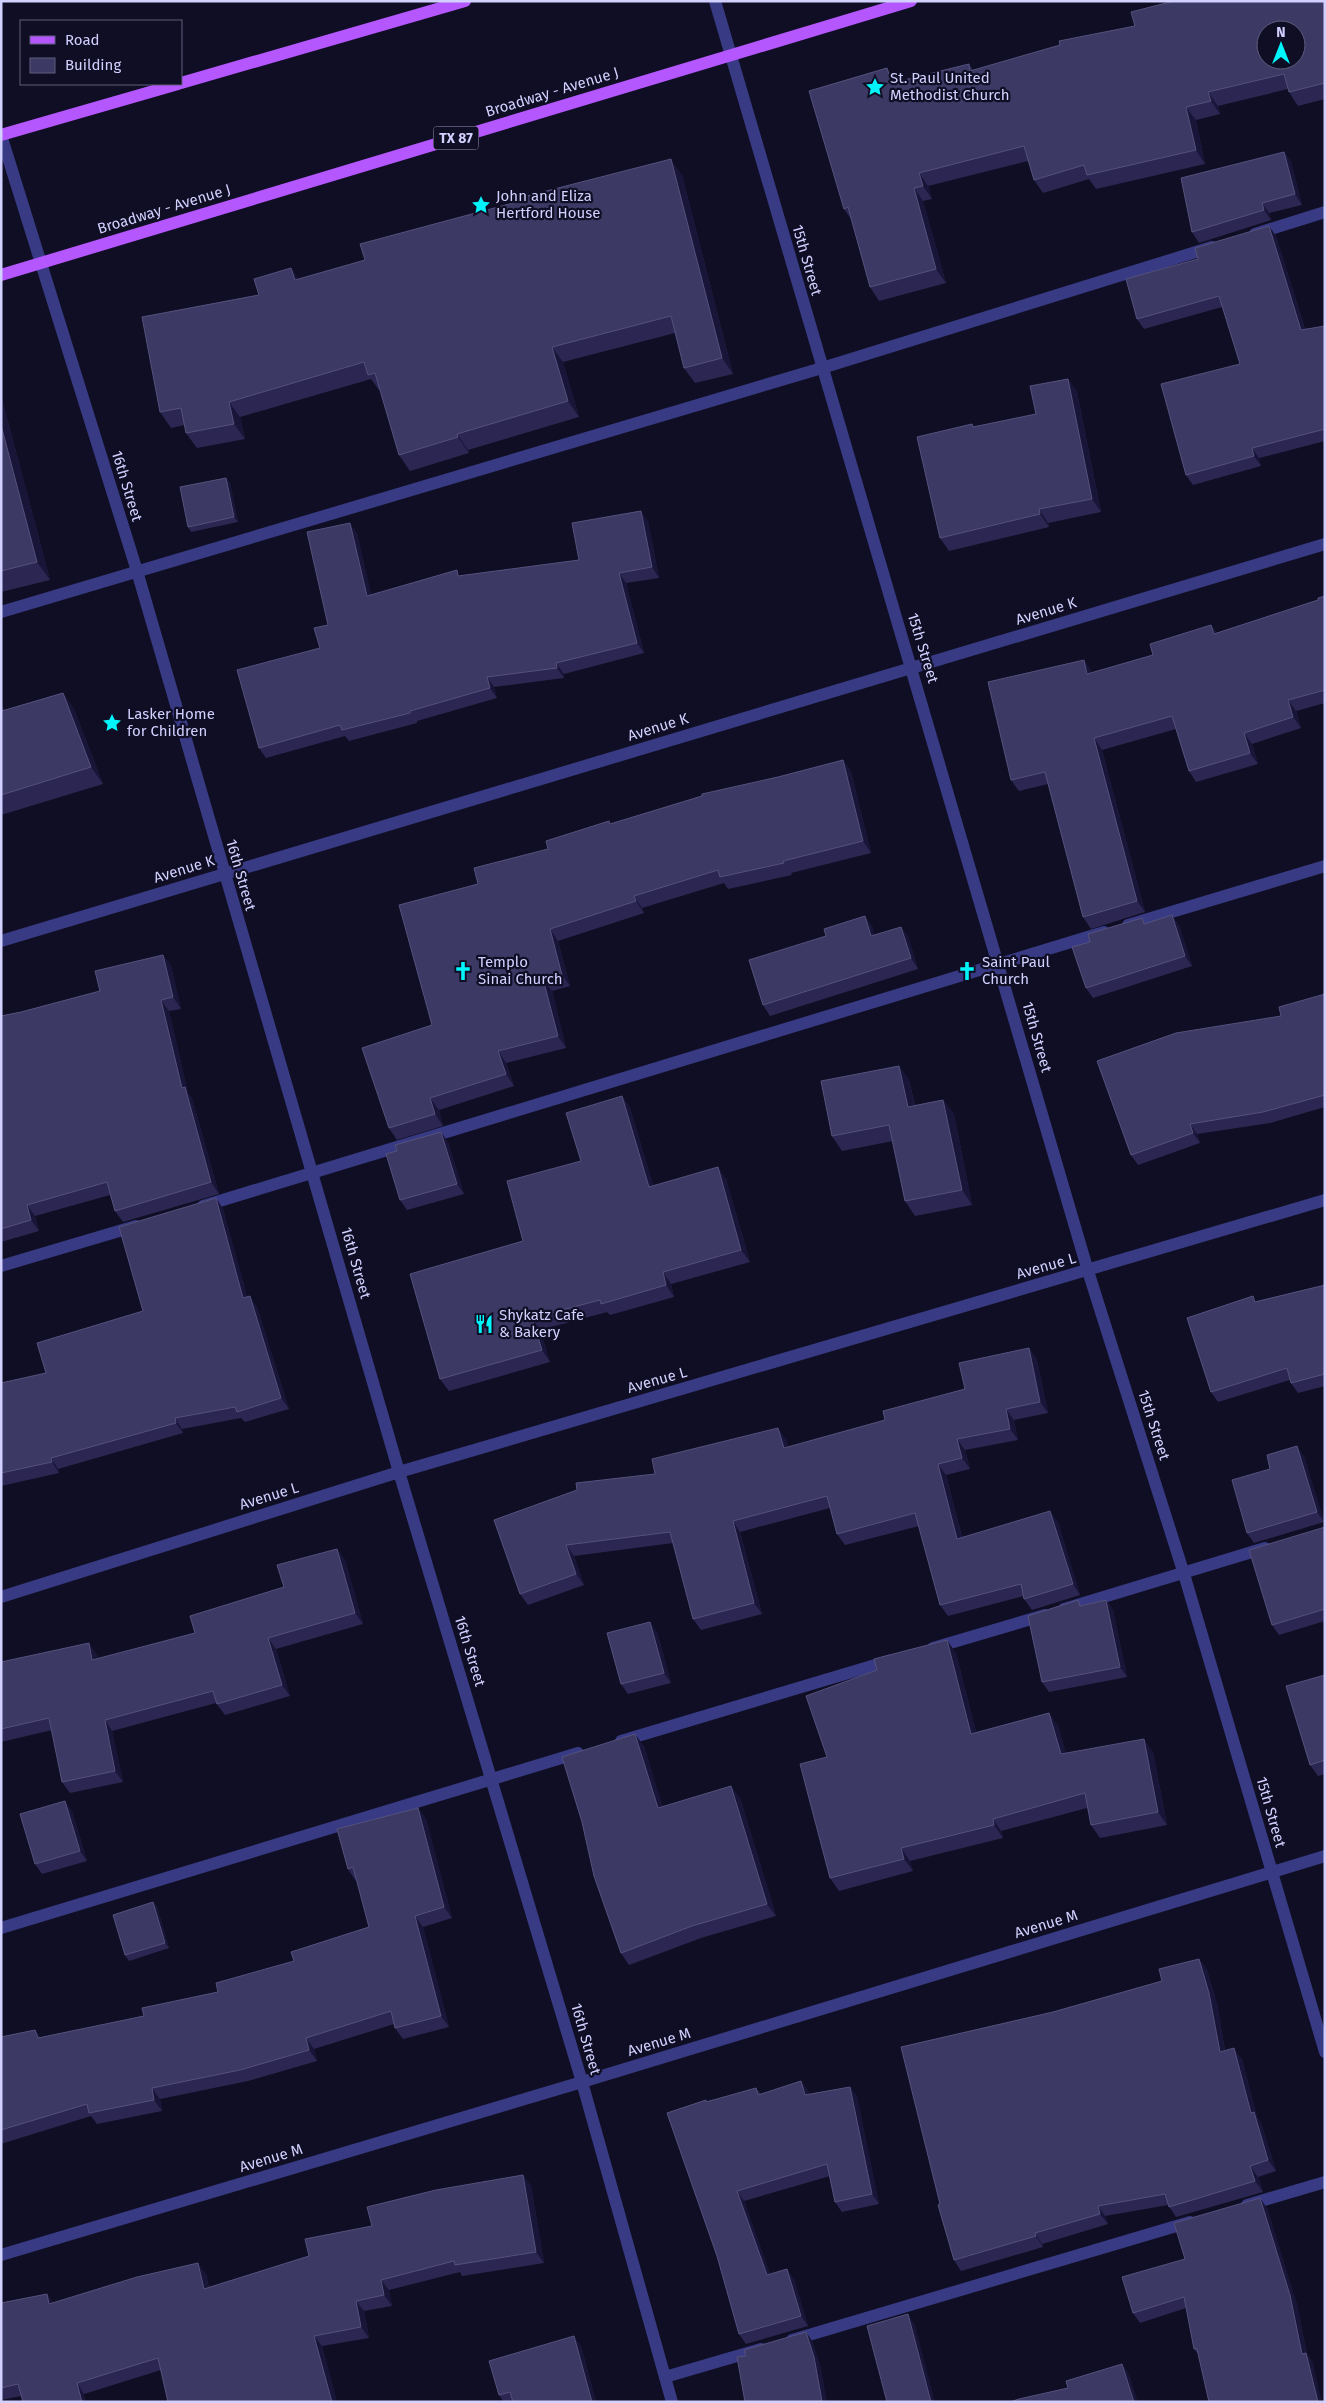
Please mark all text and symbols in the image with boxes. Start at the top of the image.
legend [20,20,182,85]
north arrow [1256,20,1306,70]
text: N [1276,24,1286,41]
text: Road [65,31,100,49]
text: Building [65,56,121,74]
street label: Broadway - Avenue J [483,63,621,121]
place label: St. Paul United Methodist Church [890,69,1009,104]
place icon: St. Paul United Methodist Church [864,76,886,98]
road number: TX 87 [434,126,478,150]
street label: Broadway - Avenue J [95,180,233,238]
place label: John and Eliza Hertford House [496,187,600,222]
place icon: John and Eliza Hertford House [470,194,492,216]
street label: 15th Street [788,223,826,298]
street label: 16th Street [108,448,147,524]
street label: Avenue K [1013,593,1079,629]
street label: 15th Street [904,611,942,686]
place label: Lasker Home for Children [127,705,215,740]
street label: Avenue K [625,709,691,745]
place icon: Lasker Home for Children [101,712,123,734]
street label: 16th Street [222,837,260,913]
street label: Avenue K [151,851,217,887]
place label: Templo Sinai Church [478,953,563,988]
place label: Saint Paul Church [982,953,1051,988]
church icon: Templo Sinai Church [452,960,474,982]
church icon: Saint Paul Church [956,960,978,982]
street label: 15th Street [1018,1000,1056,1075]
street label: 16th Street [337,1225,375,1301]
street label: Avenue L [1014,1249,1078,1283]
place label: Shykatz Cafe & Bakery [499,1306,584,1341]
restaurant icon: Shykatz Cafe & Bakery [473,1313,495,1335]
street label: Avenue L [625,1363,689,1397]
street label: 15th Street [1134,1388,1174,1463]
street label: Avenue L [237,1478,301,1514]
street label: 16th Street [451,1613,490,1689]
street label: 15th Street [1252,1775,1290,1850]
street label: Avenue M [1012,1906,1080,1942]
street label: 16th Street [567,2001,605,2077]
street label: Avenue M [625,2024,693,2060]
street label: Avenue M [237,2140,305,2176]

